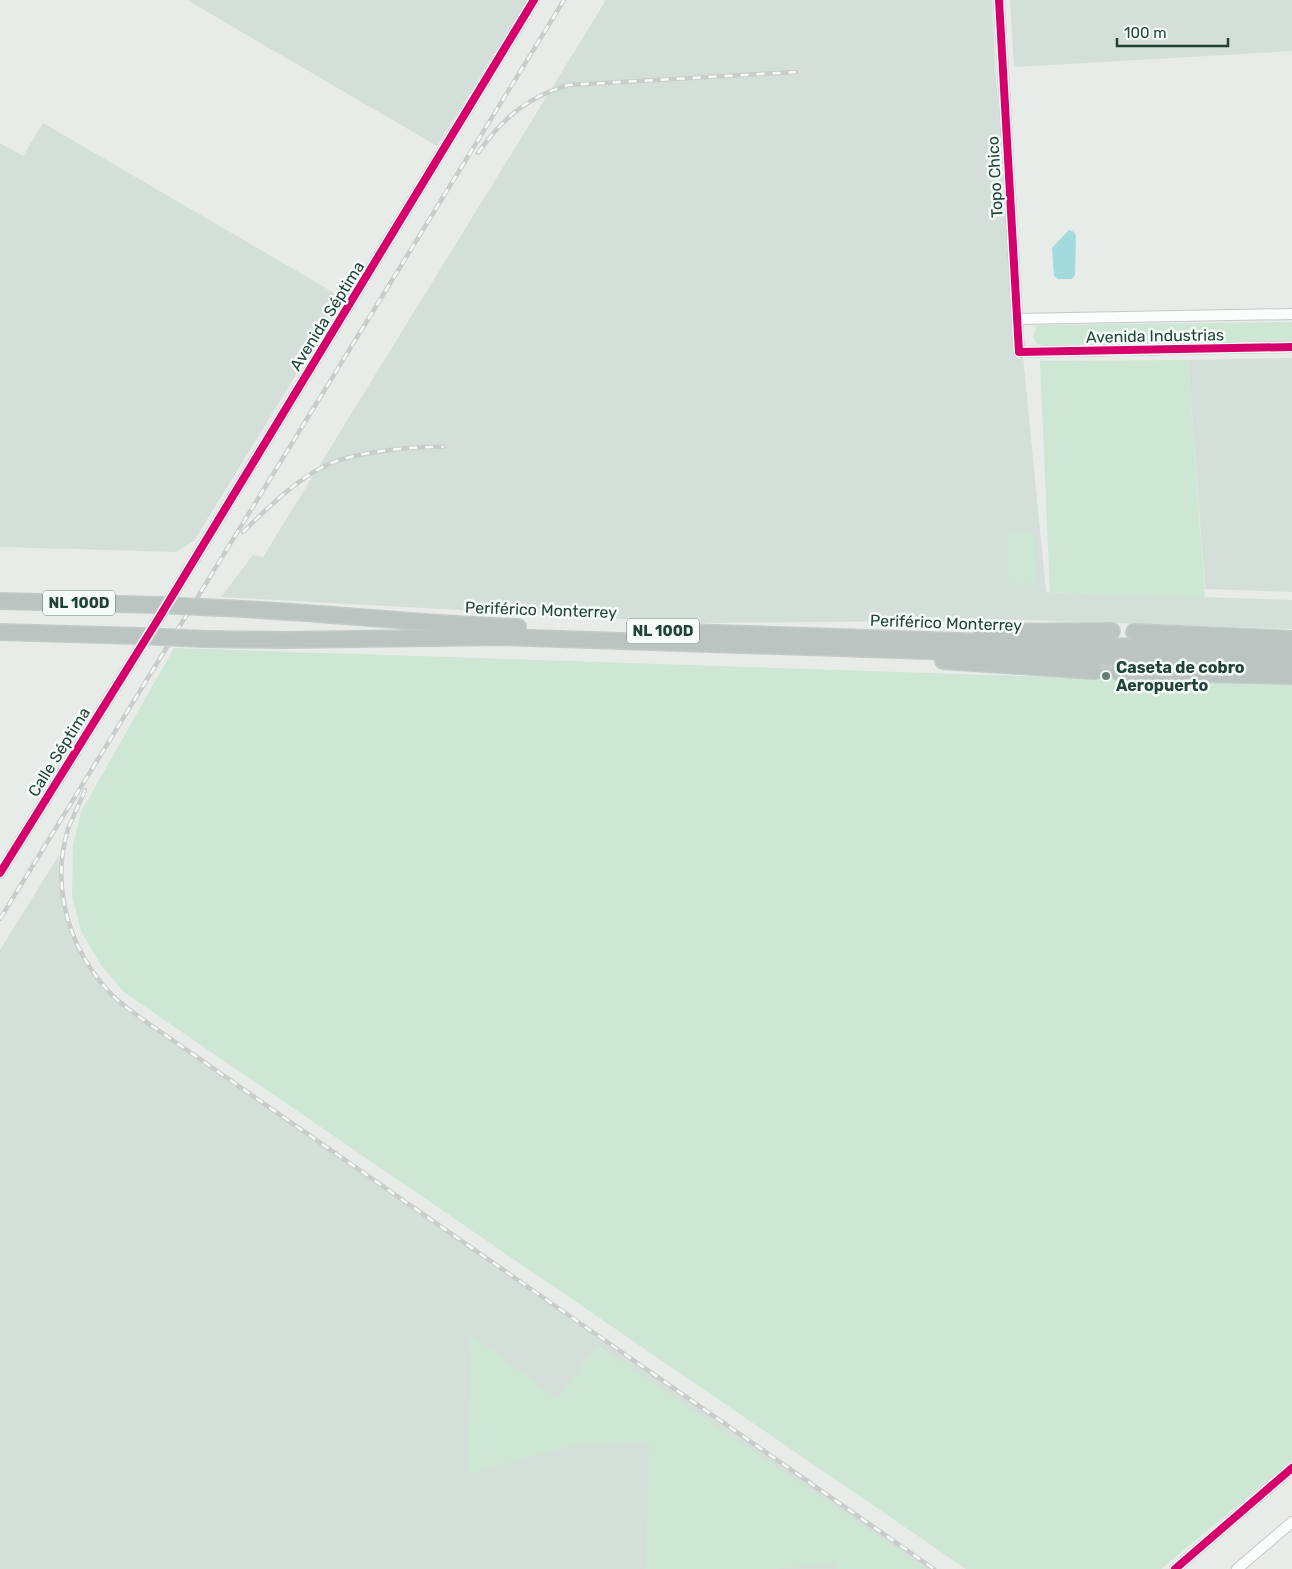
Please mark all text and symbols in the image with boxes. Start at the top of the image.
scale bar [1117,15,1228,47]
text: 100 m [1124,24,1166,42]
street label: Topo Chico [983,136,1007,218]
street label: Avenida Séptima [286,258,368,374]
street label: Avenida Industrias [1086,325,1224,347]
road number: NL 100D [43,590,115,616]
street label: Periférico Monterrey [465,598,617,622]
street label: Periférico Monterrey [870,611,1022,635]
road number: NL 100D [627,618,699,644]
place label: Caseta de cobro Aeropuerto [1116,658,1245,695]
marker: Caseta de cobro Aeropuerto [1100,670,1112,682]
street label: Calle Séptima [24,704,94,800]

